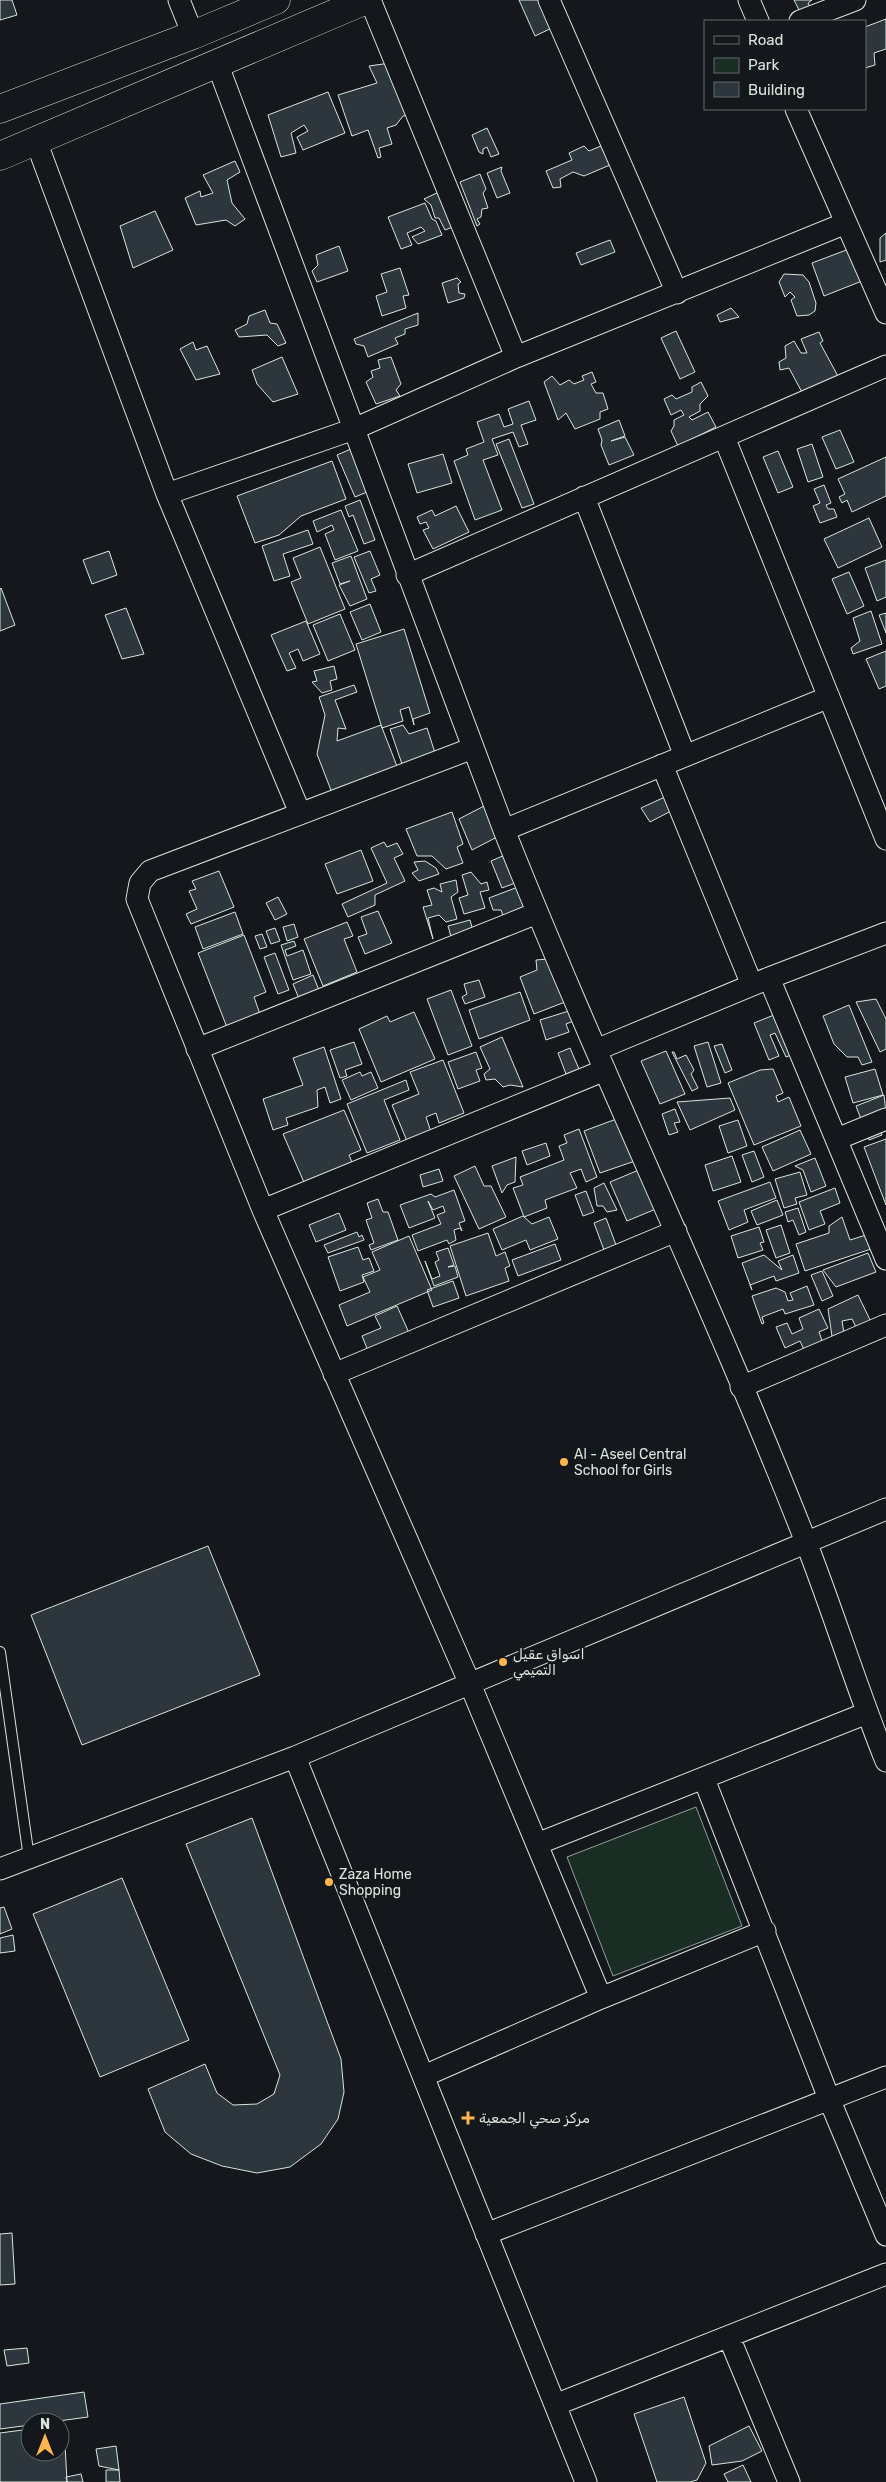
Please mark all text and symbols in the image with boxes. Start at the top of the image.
legend [704,20,866,110]
text: Road [748,31,784,49]
text: Park [748,56,779,74]
text: Building [748,81,805,99]
place label: Al - Aseel Central School for Girls [574,1446,686,1479]
marker: Al - Aseel Central School for Girls [558,1456,570,1468]
place label: اسواق عقيل التميمي [513,1646,584,1681]
marker: اسواق عقيل التميمي [497,1656,509,1668]
place label: Zaza Home Shopping [339,1866,412,1899]
marker: Zaza Home Shopping [323,1876,335,1888]
place label: مركز صحي الجمعية [479,2110,590,2129]
marker: مركز صحي الجمعية [461,2111,475,2125]
north arrow [20,2412,70,2462]
text: N [40,2416,50,2433]

